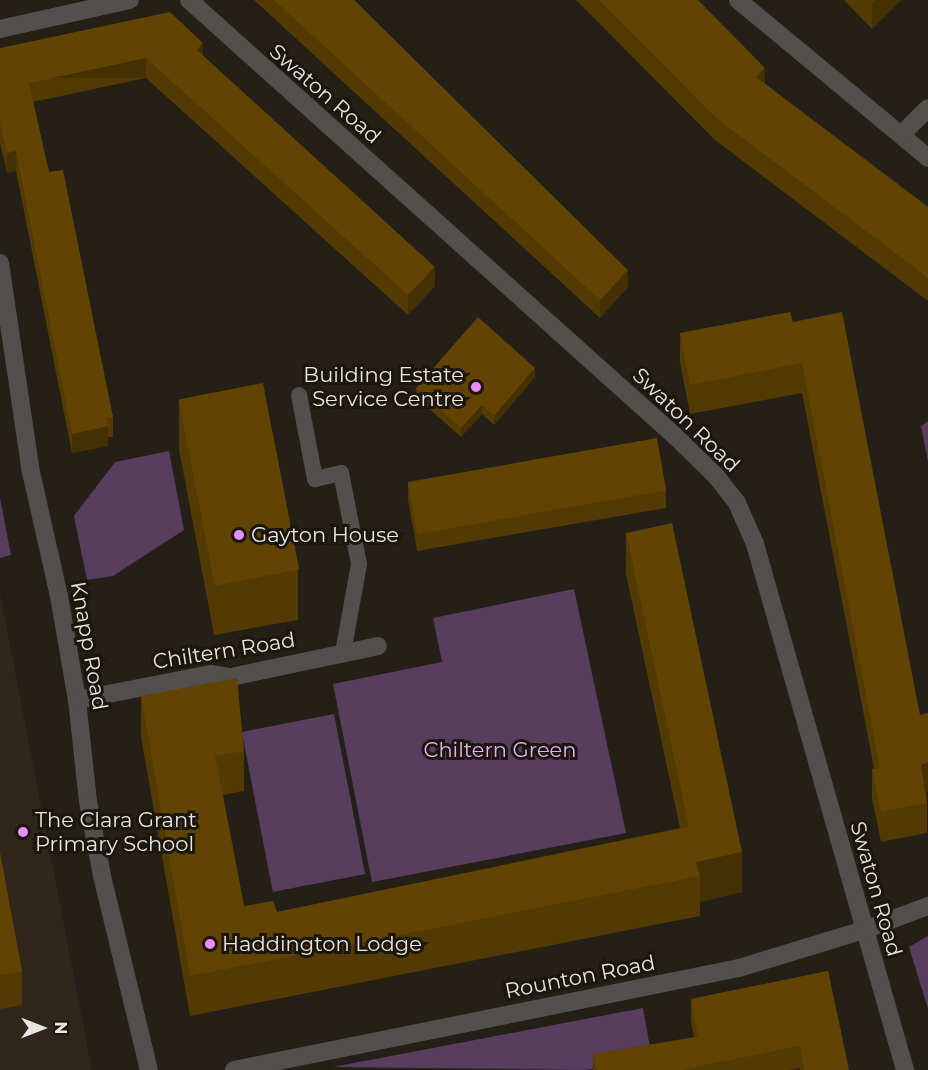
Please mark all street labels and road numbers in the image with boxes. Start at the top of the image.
street label: Swaton Road [264,39,386,149]
street label: Swaton Road [627,363,745,477]
street label: Knapp Road [65,580,113,712]
street label: Chiltern Road [151,627,297,675]
street label: Swaton Road [845,819,907,959]
street label: Rounton Road [503,950,657,1004]

